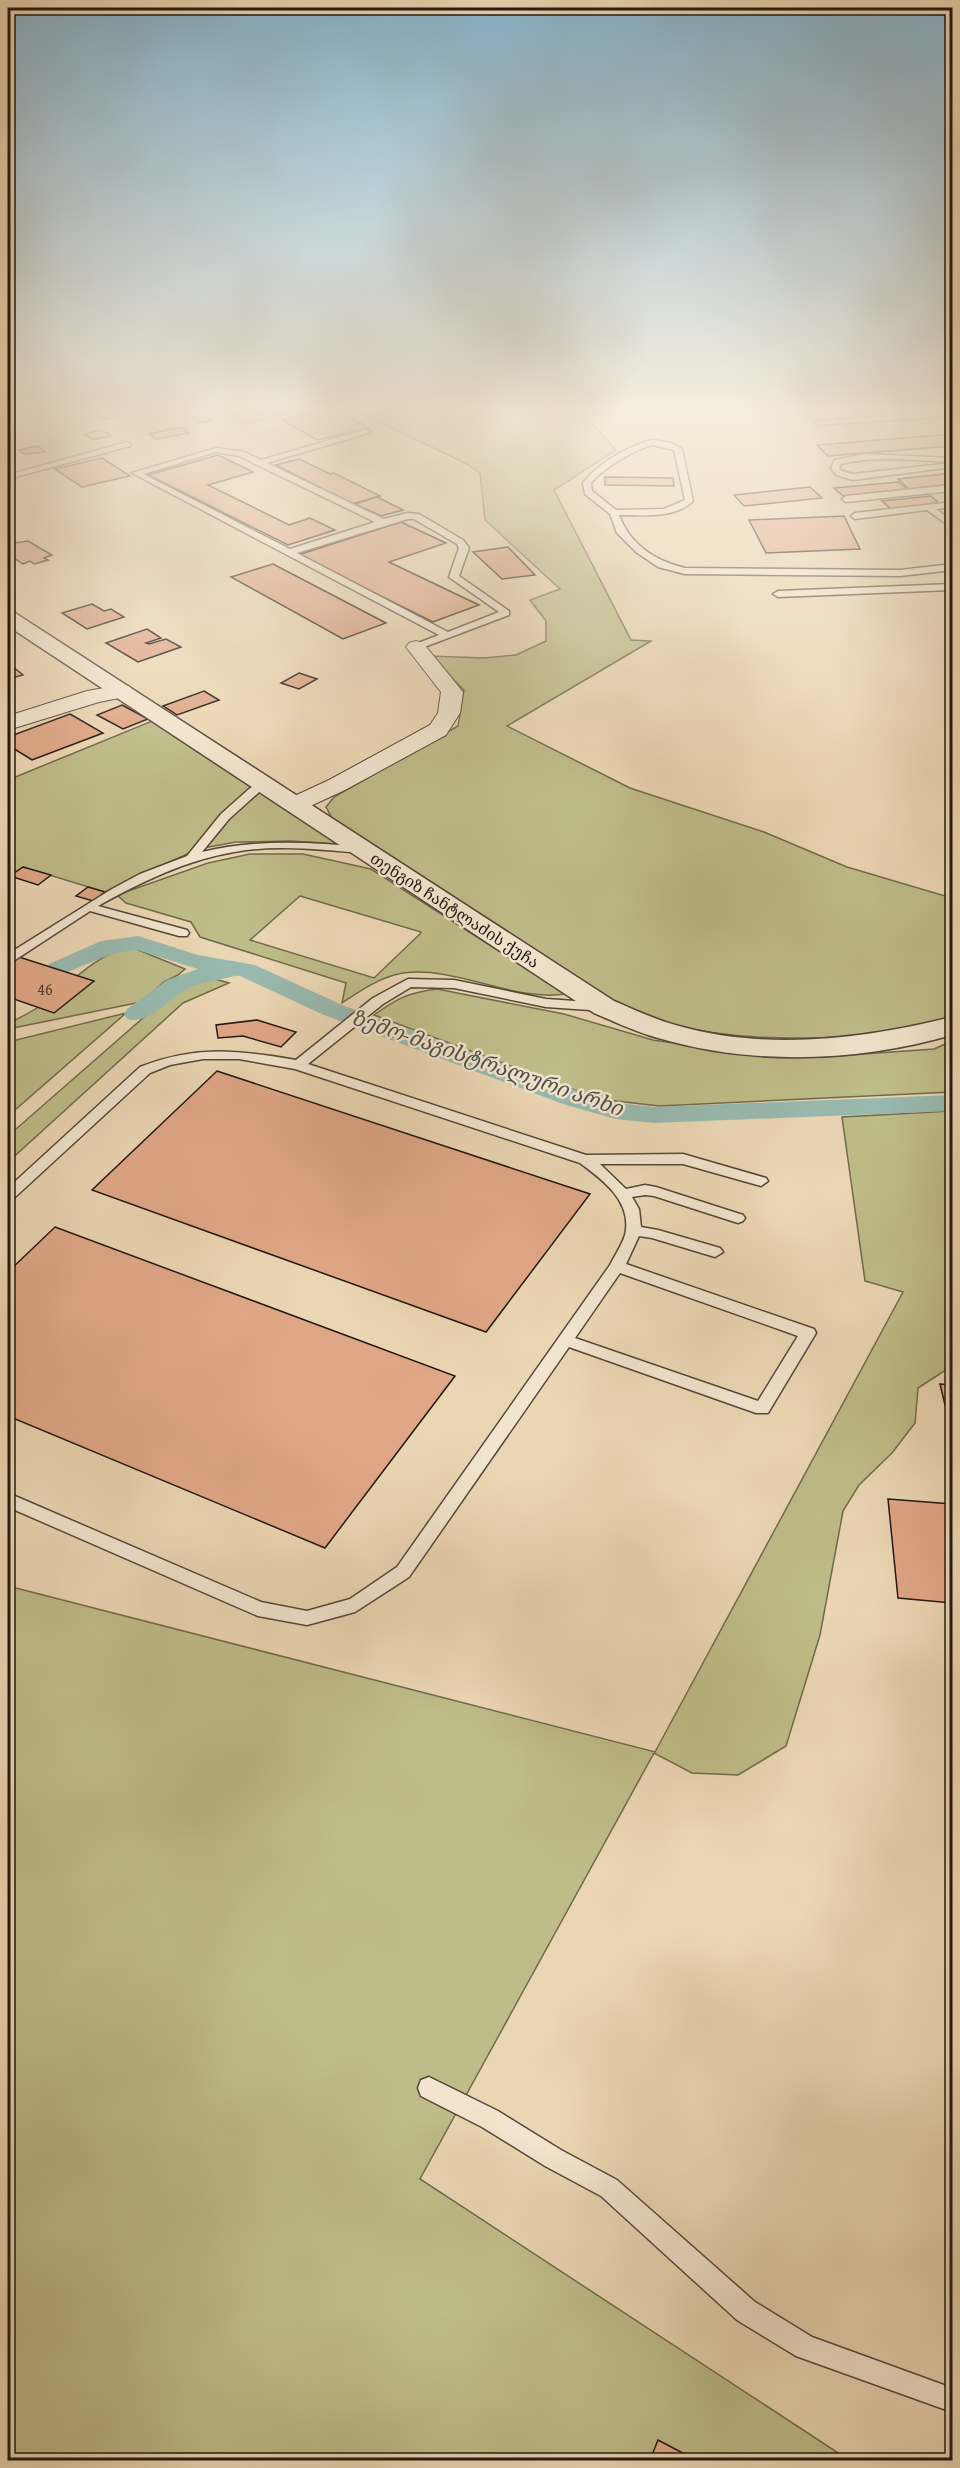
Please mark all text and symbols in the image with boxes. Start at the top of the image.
street label: თენგიზ ჩანტლაძის ქუჩა [366,846,544,974]
house number: 46 [37,977,53,1001]
water label: ზემო-მაგისტრალური არხი [347,1001,628,1124]

